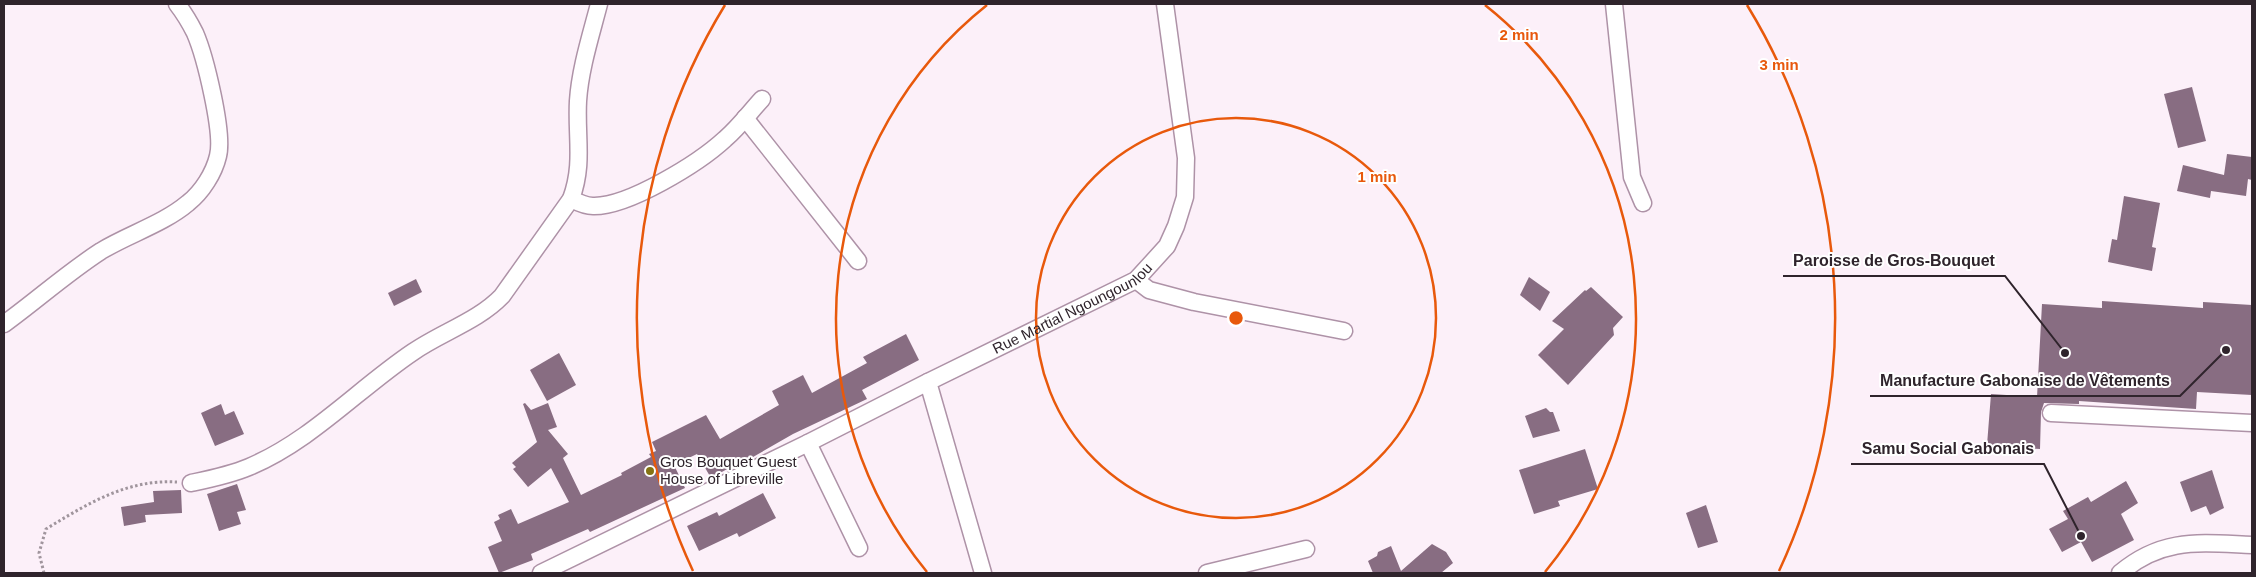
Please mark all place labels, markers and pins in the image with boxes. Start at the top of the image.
callout: Paroisse de Gros-Bouquet [1783,245,2005,276]
centre of rings [1227,309,1245,327]
callout: Manufacture Gabonaise de Vêtements [1870,365,2180,396]
callout: Samu Social Gabonais [1851,433,2044,464]
place label: Gros Bouquet Guest House of Libreville [660,453,798,487]
marker: Gros Bouquet Guest House of Libreville [644,465,656,477]

